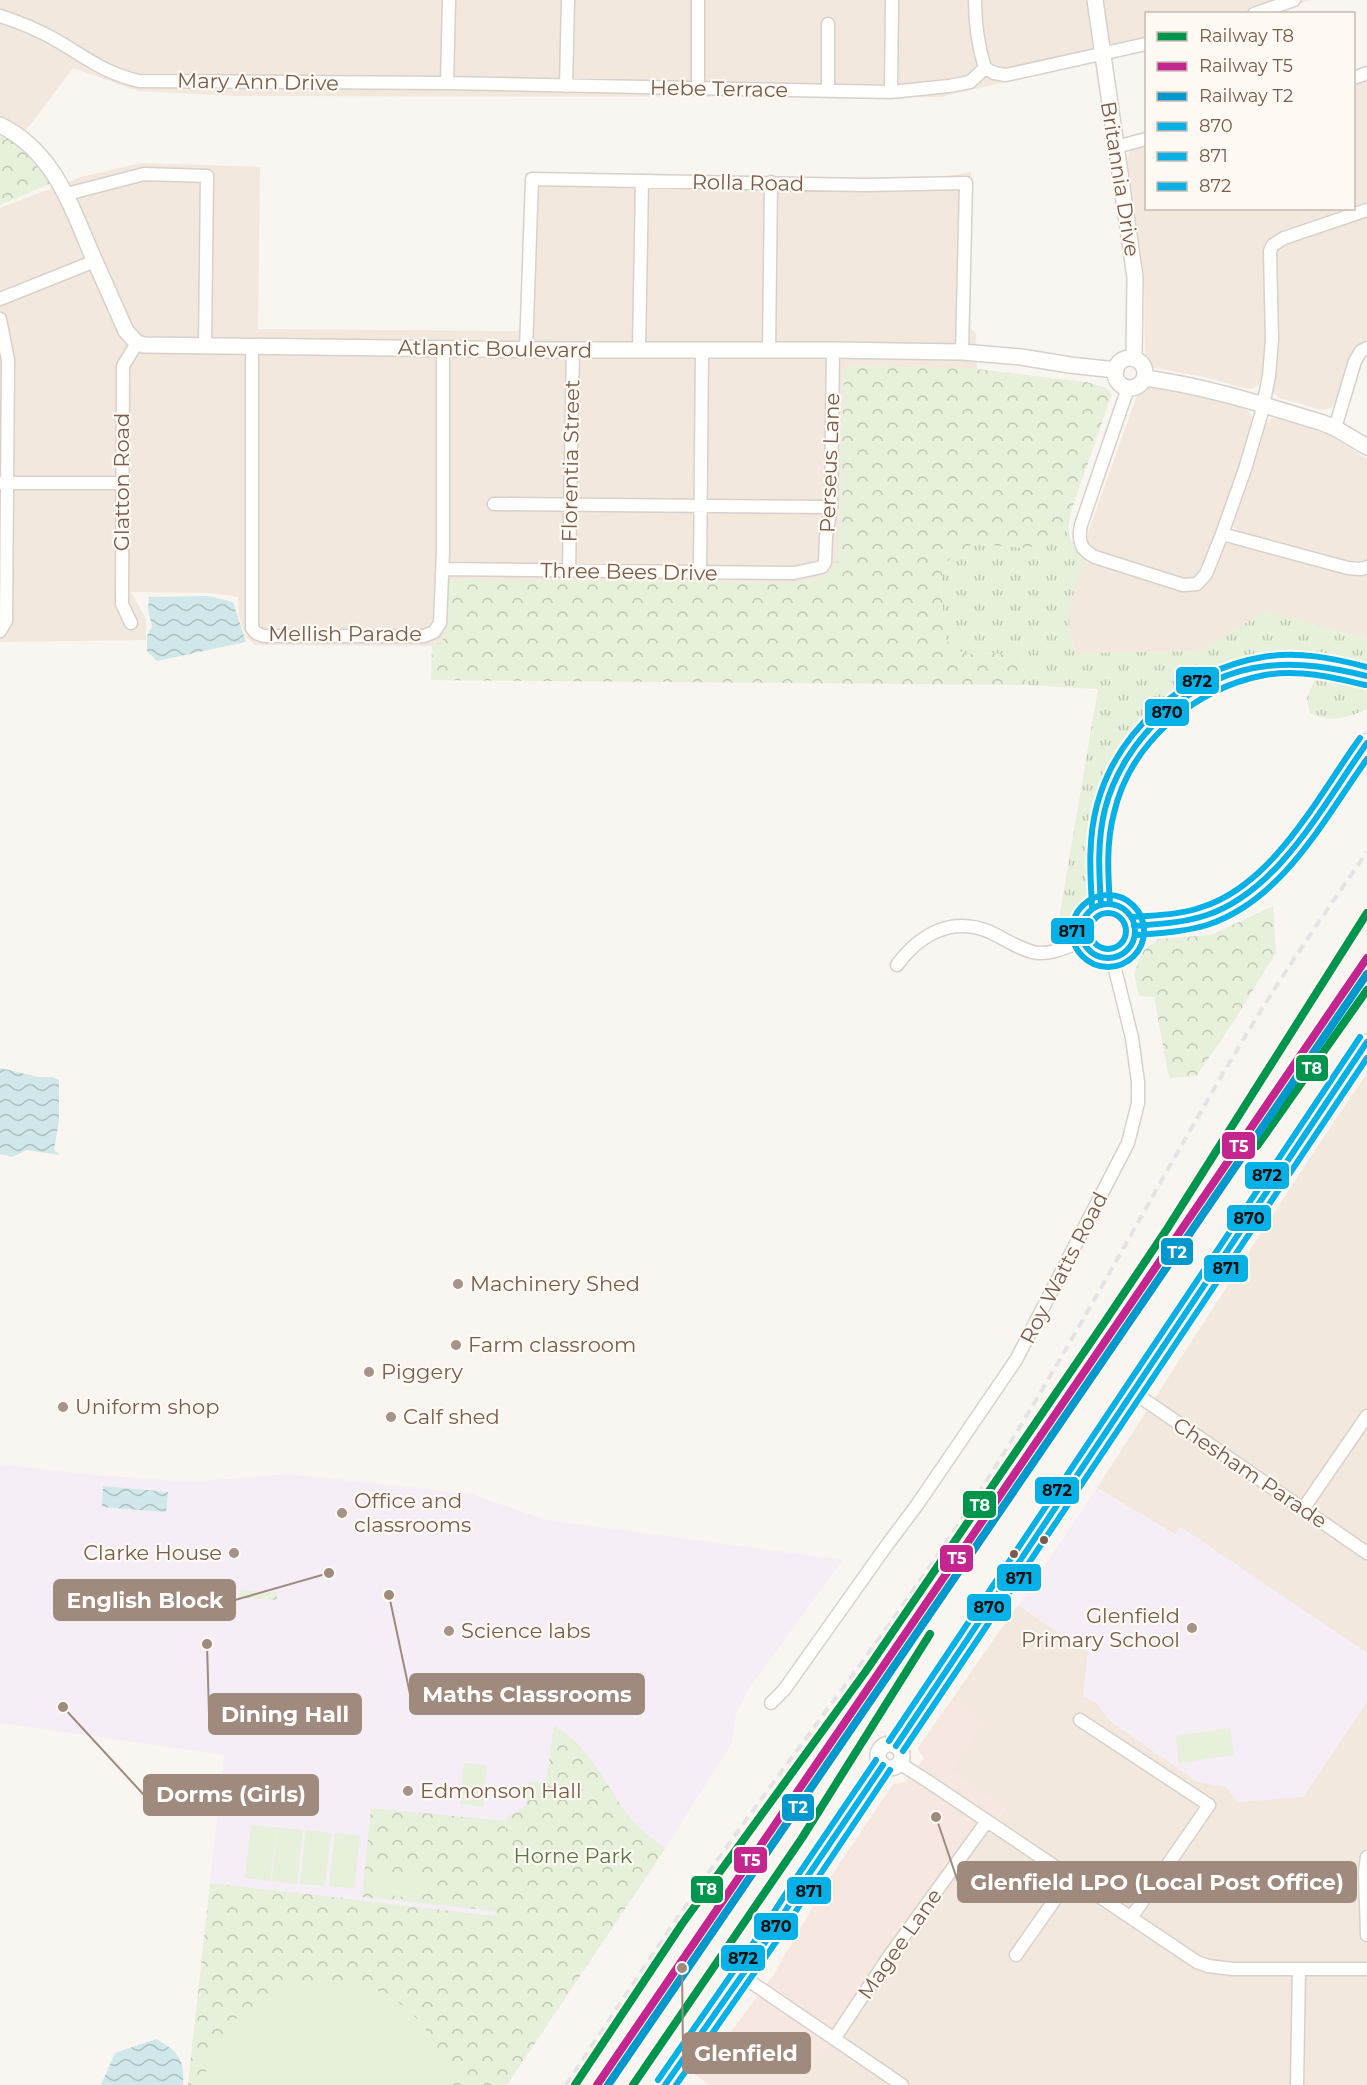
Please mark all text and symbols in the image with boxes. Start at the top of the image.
legend [1145,12,1355,210]
text: Railway T8 [1199,25,1294,47]
text: Railway T5 [1199,55,1293,77]
street label: Mary Ann Drive [177,68,339,95]
street label: Hebe Terrace [650,75,788,102]
text: Railway T2 [1199,85,1293,107]
street label: Britannia Drive [1096,99,1145,258]
text: 870 [1199,115,1233,137]
text: 871 [1199,145,1228,167]
street label: Rolla Road [692,169,804,196]
text: 872 [1199,175,1231,197]
street label: Atlantic Boulevard [398,334,592,363]
street label: Florentia Street [557,379,584,543]
street label: Perseus Lane [815,392,844,534]
street label: Glatton Road [109,413,134,551]
street label: Three Bees Drive [540,557,718,586]
street label: Mellish Parade [268,621,422,646]
line badge: 872 [1175,666,1220,695]
text: 872 [1182,672,1212,691]
line badge: 870 [1144,698,1190,727]
text: 870 [1151,703,1183,722]
line badge: 871 [1050,917,1095,945]
text: 871 [1059,922,1085,941]
line badge: T8 [1295,1054,1329,1082]
text: T8 [1302,1059,1322,1078]
line badge: T5 [1221,1131,1256,1160]
text: T5 [1229,1137,1249,1156]
line badge: 872 [1244,1161,1290,1190]
text: 872 [1252,1166,1282,1185]
street label: Roy Watts Road [1015,1188,1113,1348]
line badge: 870 [1226,1204,1272,1232]
text: 870 [1233,1209,1265,1228]
line badge: T2 [1160,1237,1194,1266]
text: T2 [1167,1243,1187,1262]
line badge: 871 [1203,1254,1249,1283]
text: 871 [1213,1259,1239,1278]
place label: Machinery Shed [470,1271,640,1296]
marker: Machinery Shed [451,1277,465,1291]
place label: Farm classroom [468,1332,636,1357]
marker: Farm classroom [449,1338,463,1352]
place label: Piggery [381,1359,463,1384]
marker: Piggery [362,1365,376,1379]
place label: Uniform shop [75,1394,219,1419]
marker: Uniform shop [56,1400,70,1414]
place label: Calf shed [403,1404,500,1429]
marker: Calf shed [384,1410,398,1424]
street label: Chesham Parade [1169,1412,1332,1533]
line badge: 872 [1034,1476,1080,1505]
text: 872 [1042,1481,1072,1500]
place label: Office and classrooms [354,1488,471,1537]
line badge: T8 [962,1490,997,1519]
text: T8 [970,1496,990,1515]
marker: Office and classrooms [335,1506,349,1520]
unlabelled marker [1038,1534,1050,1546]
place label: Clarke House [83,1540,222,1565]
line badge: T5 [939,1544,974,1573]
marker: Clarke House [227,1546,241,1560]
unlabelled marker [1008,1548,1020,1560]
text: T5 [947,1549,967,1568]
line badge: 871 [996,1563,1042,1592]
text: 871 [1006,1569,1032,1588]
callout: English Block [54,1580,235,1620]
text: English Block [66,1587,224,1614]
line badge: 870 [966,1593,1012,1622]
text: 870 [973,1598,1005,1617]
place label: Glenfield Primary School [1021,1603,1180,1652]
place label: Science labs [461,1618,590,1643]
marker: Glenfield Primary School [1185,1621,1199,1635]
marker: Science labs [442,1624,456,1638]
callout: Maths Classrooms [410,1674,644,1714]
text: Maths Classrooms [422,1681,632,1708]
callout: Dining Hall [209,1694,361,1734]
text: Dining Hall [221,1701,349,1728]
callout: Dorms (Girls) [144,1775,318,1815]
place label: Edmonson Hall [420,1778,582,1803]
text: Dorms (Girls) [156,1781,306,1808]
marker: Edmonson Hall [401,1784,415,1798]
line badge: T2 [781,1793,815,1822]
text: T2 [788,1798,808,1817]
park label: Horne Park [514,1843,633,1868]
line badge: T5 [733,1846,768,1874]
text: T5 [741,1851,761,1870]
callout: Glenfield LPO (Local Post Office) [958,1862,1356,1902]
text: Glenfield LPO (Local Post Office) [970,1869,1344,1896]
line badge: T8 [690,1875,724,1904]
line badge: 871 [786,1876,832,1905]
text: T8 [697,1880,717,1899]
text: 871 [796,1882,822,1901]
street label: Magee Lane [852,1884,947,2004]
line badge: 870 [753,1912,799,1941]
text: 870 [760,1917,792,1936]
line badge: 872 [720,1944,766,1972]
text: 872 [728,1949,758,1968]
callout: Glenfield [683,2033,810,2073]
text: Glenfield [694,2040,798,2067]

